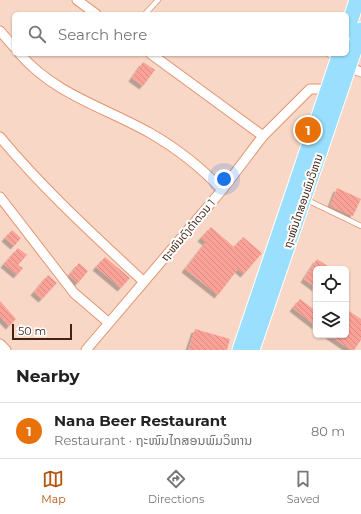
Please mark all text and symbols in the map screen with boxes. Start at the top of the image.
search box [12,12,349,56]
icon: search [26,23,48,45]
text: Search here [58,25,147,44]
pin: 1 [295,115,321,145]
street label: ຖະໜົນໄກສອນພົມວິຫານ [280,152,326,250]
your location [214,169,234,189]
street label: ຖະໜົນດົງດຳດວນ 1 [158,196,218,264]
map controls [313,266,349,338]
button: locate [313,266,349,302]
button: layers [313,302,349,338]
scale bar [12,322,72,341]
text: 50 m [18,324,46,338]
text: Nearby [16,366,80,386]
text: Nana Beer Restaurant [54,411,227,430]
text: 1 [26,423,32,439]
text: 80 m [311,423,345,439]
text: Restaurant · ຖະໜົນໄກສອນພົມວິຫານ [54,432,252,448]
tab: Map [41,468,66,506]
tab: Directions [148,468,204,506]
tab: Saved [287,468,320,506]

